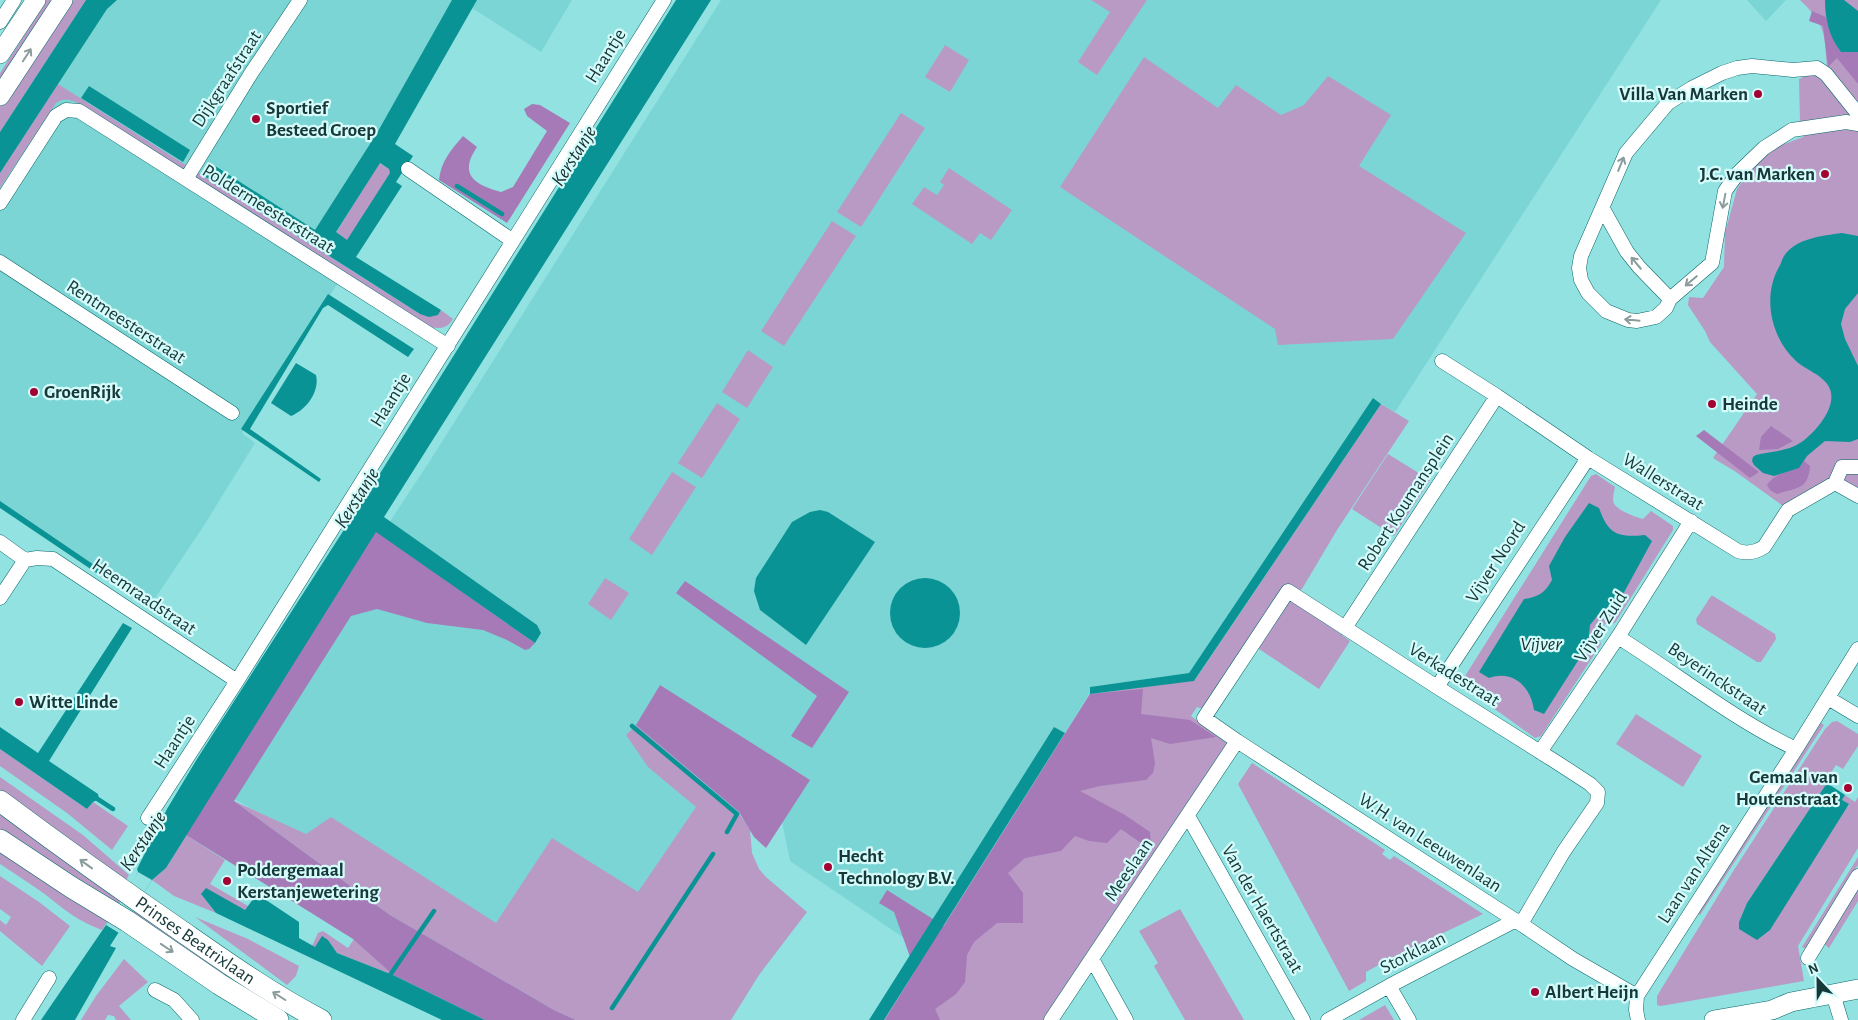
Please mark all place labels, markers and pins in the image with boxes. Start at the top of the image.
place label: Villa Van Marken [1619,85,1748,104]
marker: Villa Van Marken [1752,88,1764,100]
place label: Sportief Besteed Groep [266,99,376,140]
marker: Sportief Besteed Groep [250,113,262,125]
place label: J.C. van Marken [1700,165,1815,184]
marker: J.C. van Marken [1819,168,1831,180]
place label: GroenRijk [44,383,121,402]
marker: GroenRijk [28,386,40,398]
place label: Heinde [1722,395,1778,414]
marker: Heinde [1706,398,1718,410]
place label: Witte Linde [29,693,118,712]
marker: Witte Linde [13,696,25,708]
place label: Gemaal van Houtenstraat [1736,768,1839,809]
marker: Gemaal van Houtenstraat [1842,782,1854,794]
place label: Hecht Technology B.V. [838,847,955,888]
place label: Poldergemaal Kerstanjewetering [237,861,379,902]
marker: Hecht Technology B.V. [822,861,834,873]
marker: Poldergemaal Kerstanjewetering [221,875,233,887]
place label: Albert Heijn [1545,983,1639,1002]
marker: Albert Heijn [1529,986,1541,998]

